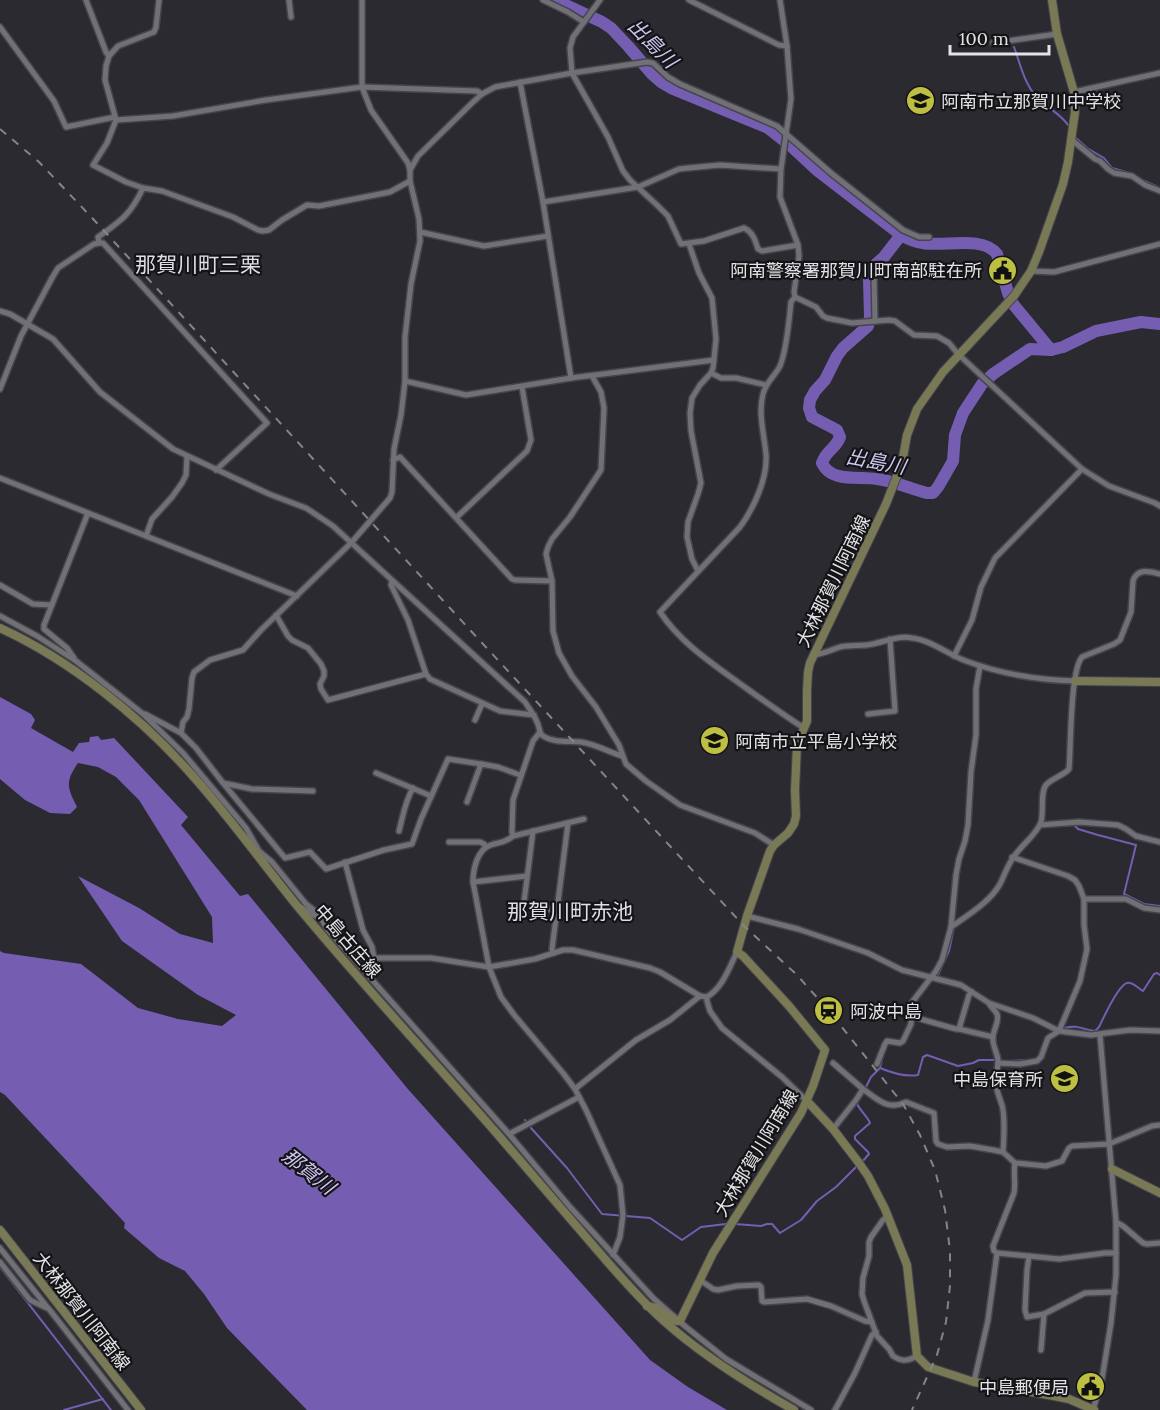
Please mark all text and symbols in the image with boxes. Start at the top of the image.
water label: 出島川 [623,13,684,74]
scale bar [950,18,1049,56]
text: 100 m [959,27,1009,50]
school or university icon: 阿南市立那賀川中学校 [904,85,936,117]
place label: 阿南市立那賀川中学校 [941,90,1121,113]
district label: 那賀川町三栗 [135,251,261,278]
public building icon: 阿南警察署那賀川町南部駐在所 [987,254,1019,286]
place label: 阿南警察署那賀川町南部駐在所 [730,259,982,282]
water label: 出島川 [844,443,910,479]
street label: 大林那賀川阿南線 [791,511,875,651]
school or university icon: 阿南市立平島小学校 [698,725,730,757]
place label: 阿南市立平島小学校 [735,730,897,753]
district label: 那賀川町赤池 [507,898,633,925]
street label: 中島古庄線 [310,899,386,983]
station icon: 阿波中島 [813,995,845,1027]
place label: 阿波中島 [850,1000,922,1023]
school or university icon: 中島保育所 [1048,1063,1080,1095]
place label: 中島保育所 [953,1068,1043,1091]
street label: 大林那賀川阿南線 [709,1085,803,1221]
water label: 那賀川 [278,1143,342,1201]
street label: 大林那賀川阿南線 [29,1247,135,1375]
public building icon: 中島郵便局 [1074,1371,1106,1403]
place label: 中島郵便局 [979,1376,1069,1399]

